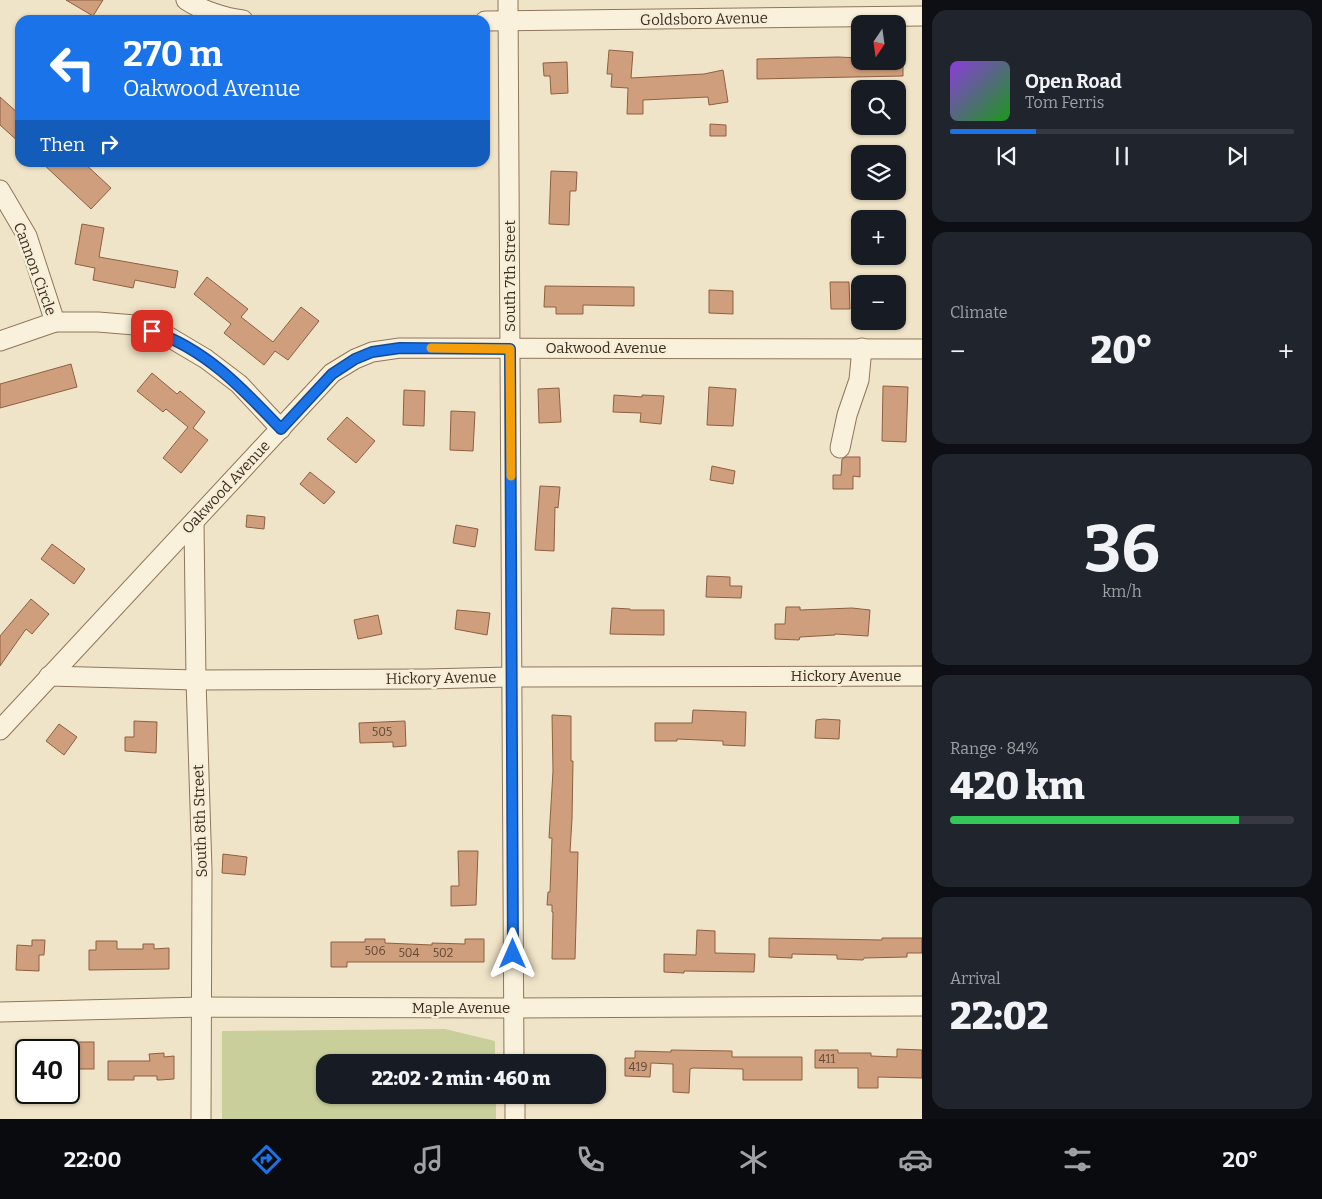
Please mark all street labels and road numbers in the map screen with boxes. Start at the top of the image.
street label: Goldsboro Avenue [640,9,768,29]
street label: Cannon Circle [10,220,60,318]
street label: South 7th Street [501,220,519,332]
street label: Oakwood Avenue [546,339,666,357]
street label: Oakwood Avenue [178,437,274,537]
street label: Hickory Avenue [791,667,901,685]
street label: Hickory Avenue [385,668,497,688]
street label: South 8th Street [189,764,211,878]
street label: Maple Avenue [412,999,510,1017]

